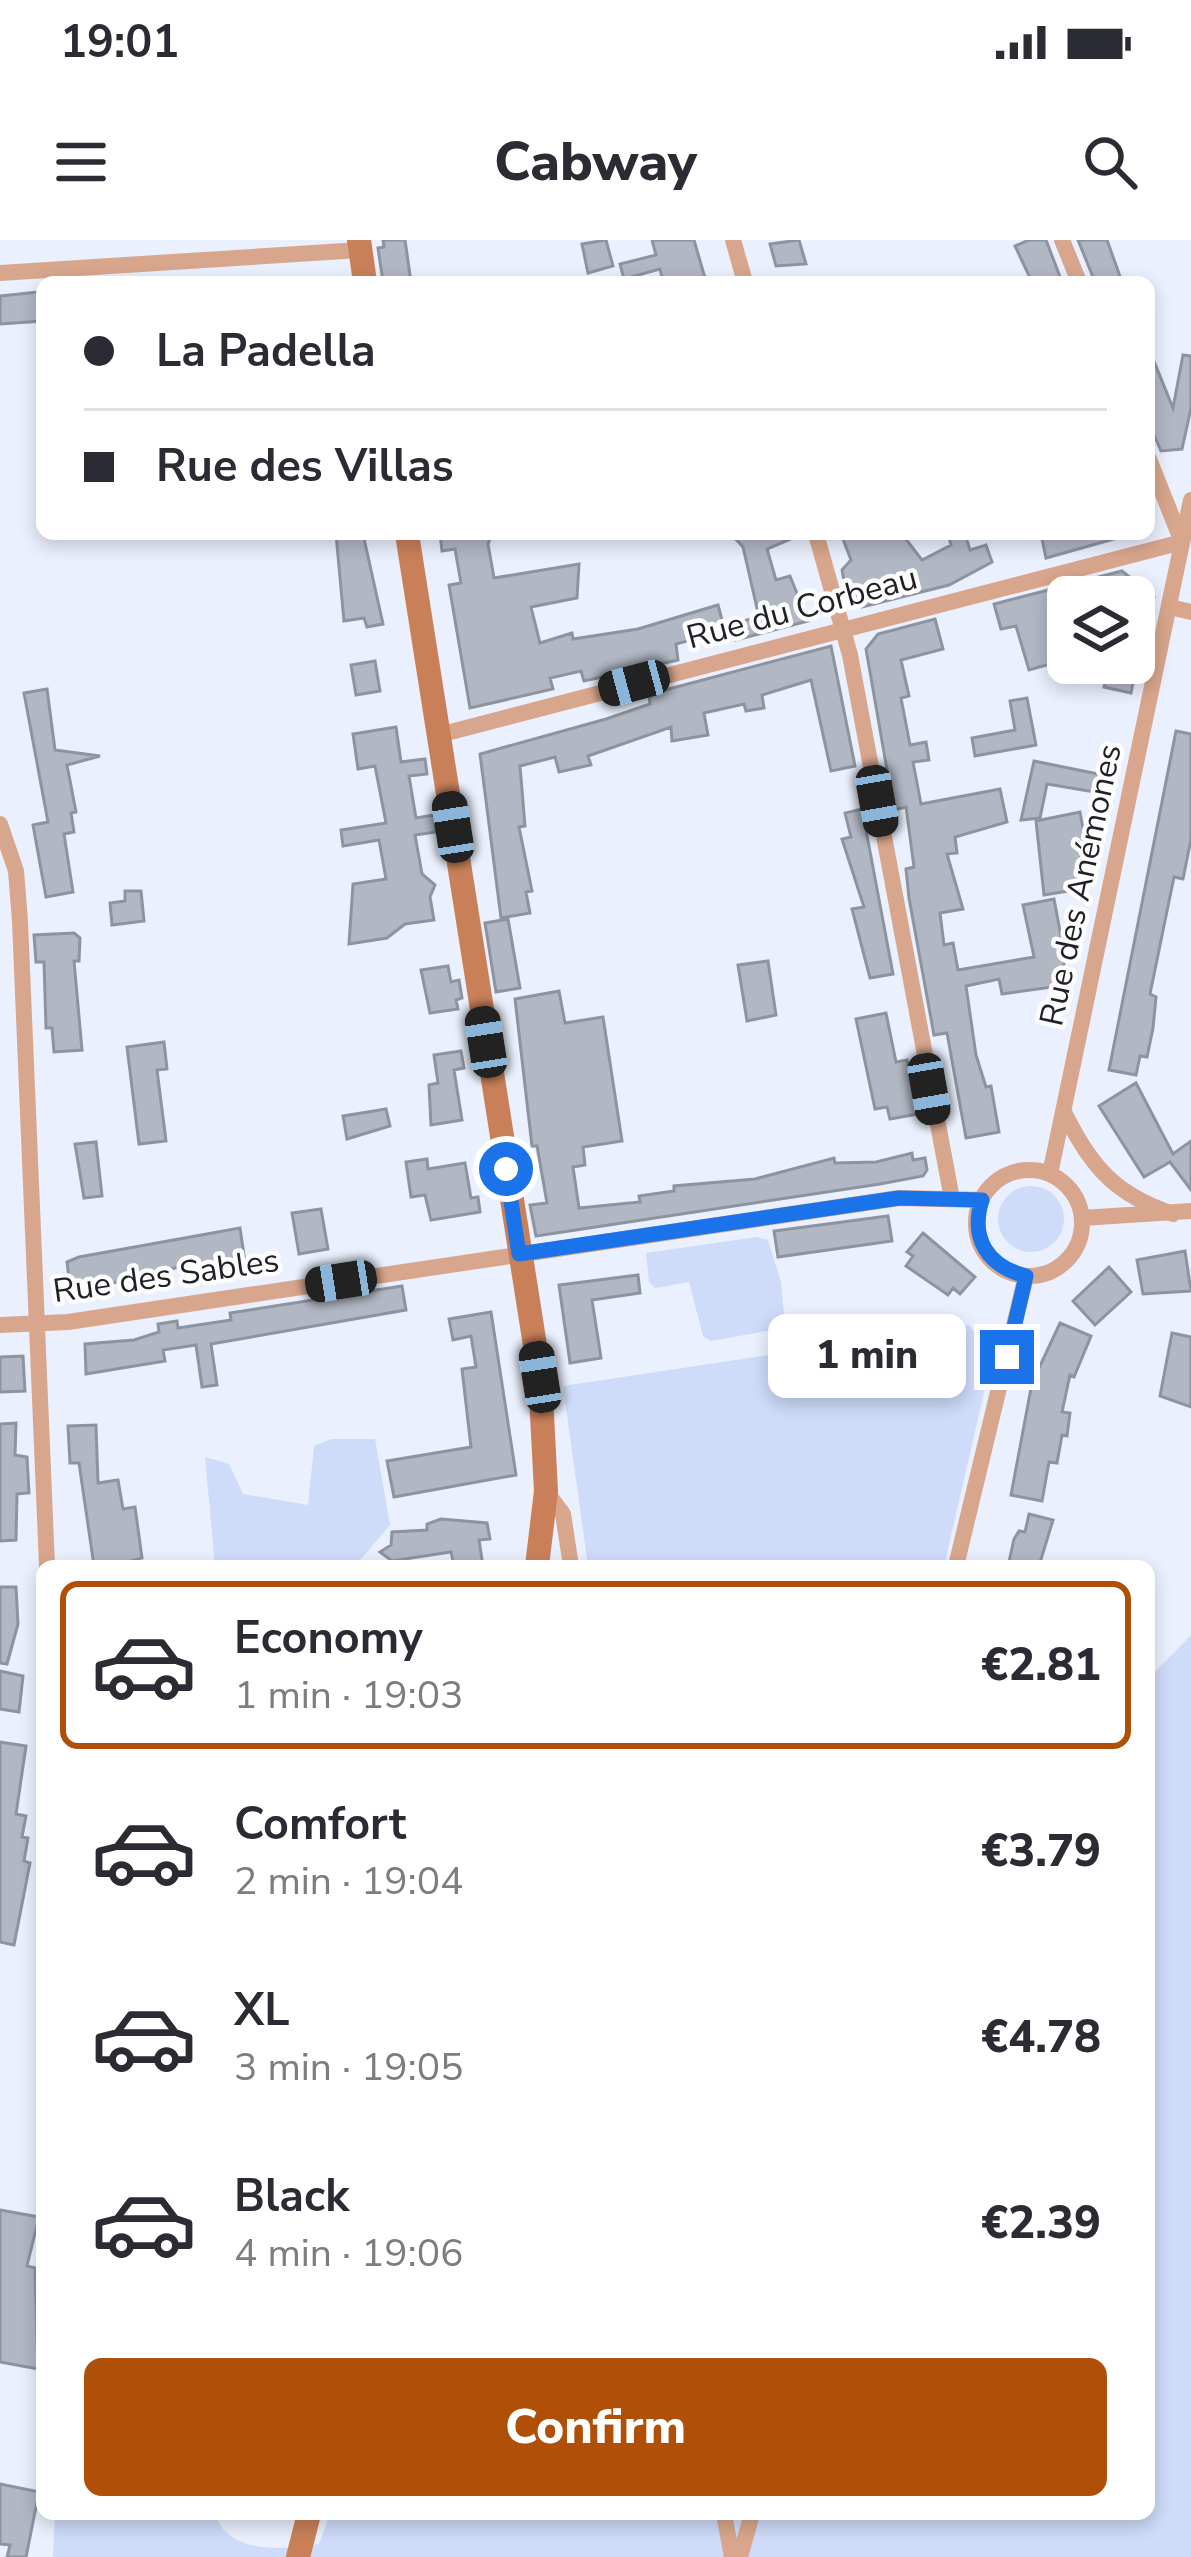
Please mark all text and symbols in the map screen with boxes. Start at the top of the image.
text: 19:01 [60,12,179,73]
text: Cabway [494,125,697,199]
icon: menu [48,129,114,195]
icon: search [1077,129,1143,195]
text: La Padella [156,321,376,382]
text: Rue des Villas [156,436,454,497]
street label: Rue du Corbeau [682,556,922,660]
map controls [1047,576,1155,684]
button: layers [1047,576,1155,684]
car [595,656,673,710]
street label: Rue des Anémones [1029,740,1133,1030]
car [853,762,901,840]
car [430,789,476,865]
car [463,1004,509,1080]
car [905,1050,953,1128]
route start [479,1142,533,1196]
street label: Rue des Sables [50,1238,282,1314]
car [303,1258,379,1304]
callout: 1 min [767,1315,965,1399]
text: 1 min [816,1329,918,1382]
route end [980,1330,1034,1384]
car [517,1339,563,1415]
text: Economy [234,1608,423,1669]
icon: car [90,1611,198,1719]
text: €2.81 [981,1635,1101,1696]
text: 1 min · 19:03 [234,1669,463,1722]
text: Comfort [234,1794,406,1855]
icon: car [90,1797,198,1905]
text: €3.79 [981,1821,1101,1882]
text: 2 min · 19:04 [234,1855,463,1908]
text: XL [234,1980,290,2041]
icon: car [90,1983,198,2091]
text: €4.78 [981,2007,1101,2068]
text: 3 min · 19:05 [234,2041,463,2094]
text: Black [234,2166,349,2227]
icon: car [90,2169,198,2277]
text: €2.39 [981,2193,1101,2254]
text: 4 min · 19:06 [234,2227,463,2280]
button: Confirm [84,2358,1107,2496]

